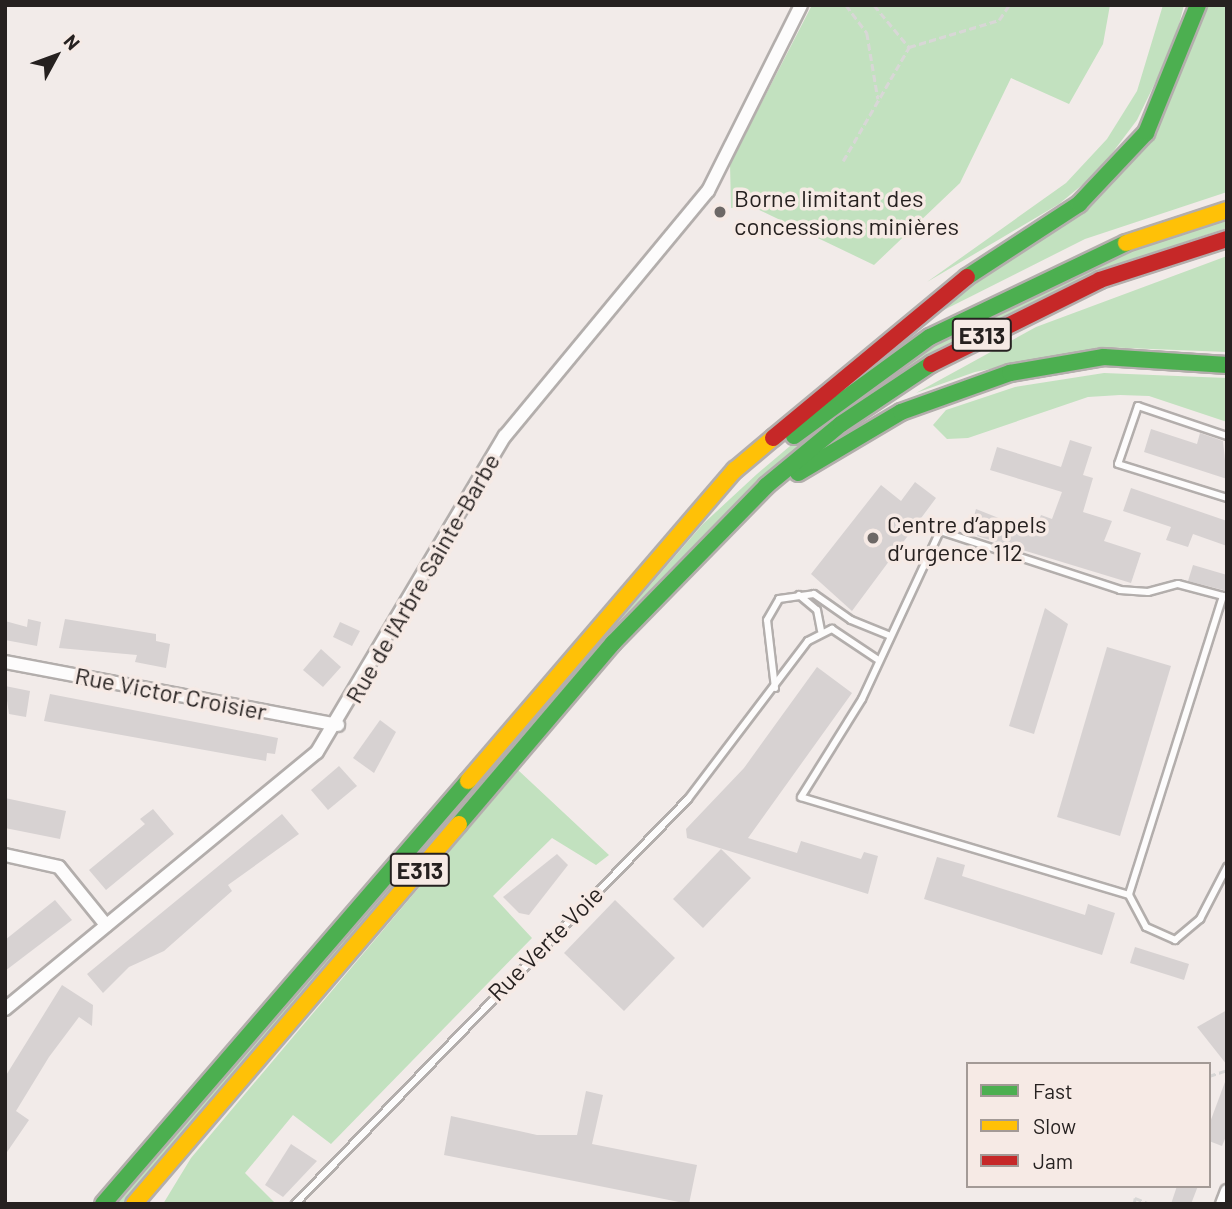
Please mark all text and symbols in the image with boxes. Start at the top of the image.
north arrow [21,21,91,91]
text: N [59,30,85,54]
place label: Borne limitant des concessions minières [734,184,959,240]
marker: Borne limitant des concessions minières [712,204,728,220]
road number: E313 [950,316,1014,354]
street label: Rue de l'Arbre Sainte-Barbe [339,448,505,708]
place label: Centre d’appels d’urgence 112 [887,510,1046,566]
marker: Centre d’appels d’urgence 112 [865,530,881,546]
street label: Rue Victor Croisier [73,660,269,726]
road number: E313 [388,850,452,890]
street label: Rue Verte Voie [481,879,609,1007]
legend [966,1062,1211,1188]
text: Fast [1033,1078,1073,1103]
text: Slow [1033,1113,1076,1138]
text: Jam [1033,1148,1073,1173]

